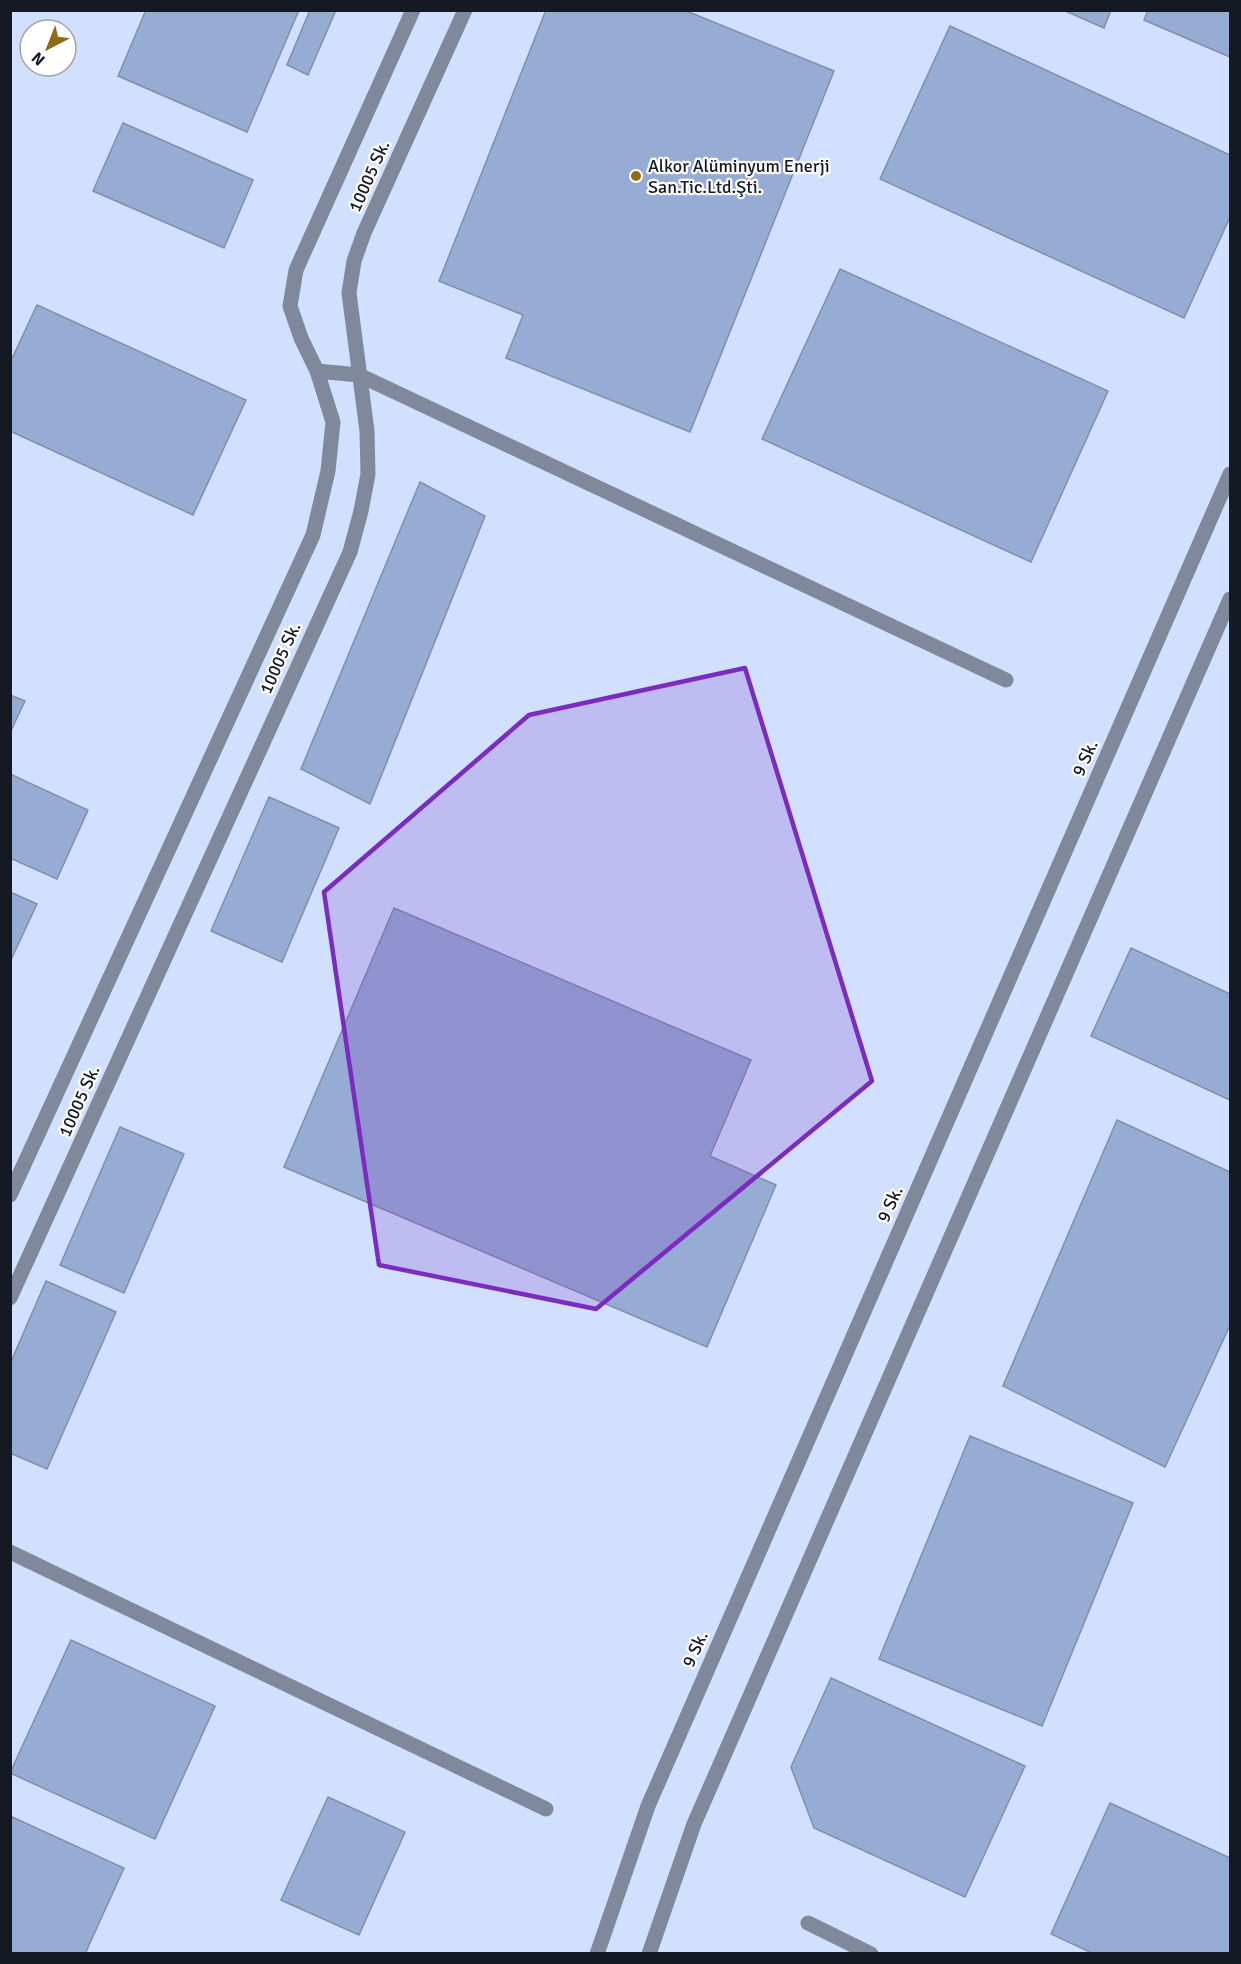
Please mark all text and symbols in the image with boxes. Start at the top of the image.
north arrow [18,18,78,78]
text: N [28,47,49,70]
street label: 10005 Sk. [343,137,395,215]
place label: Alkor Alüminyum Enerji San.Tic.Ltd.Şti. [648,155,830,198]
marker: Alkor Alüminyum Enerji San.Tic.Ltd.Şti. [629,169,643,183]
street label: 10005 Sk. [254,619,306,697]
street label: 9 Sk. [1067,736,1103,780]
street label: 10005 Sk. [53,1062,105,1140]
street label: 9 Sk. [872,1182,908,1226]
street label: 9 Sk. [677,1627,713,1671]

